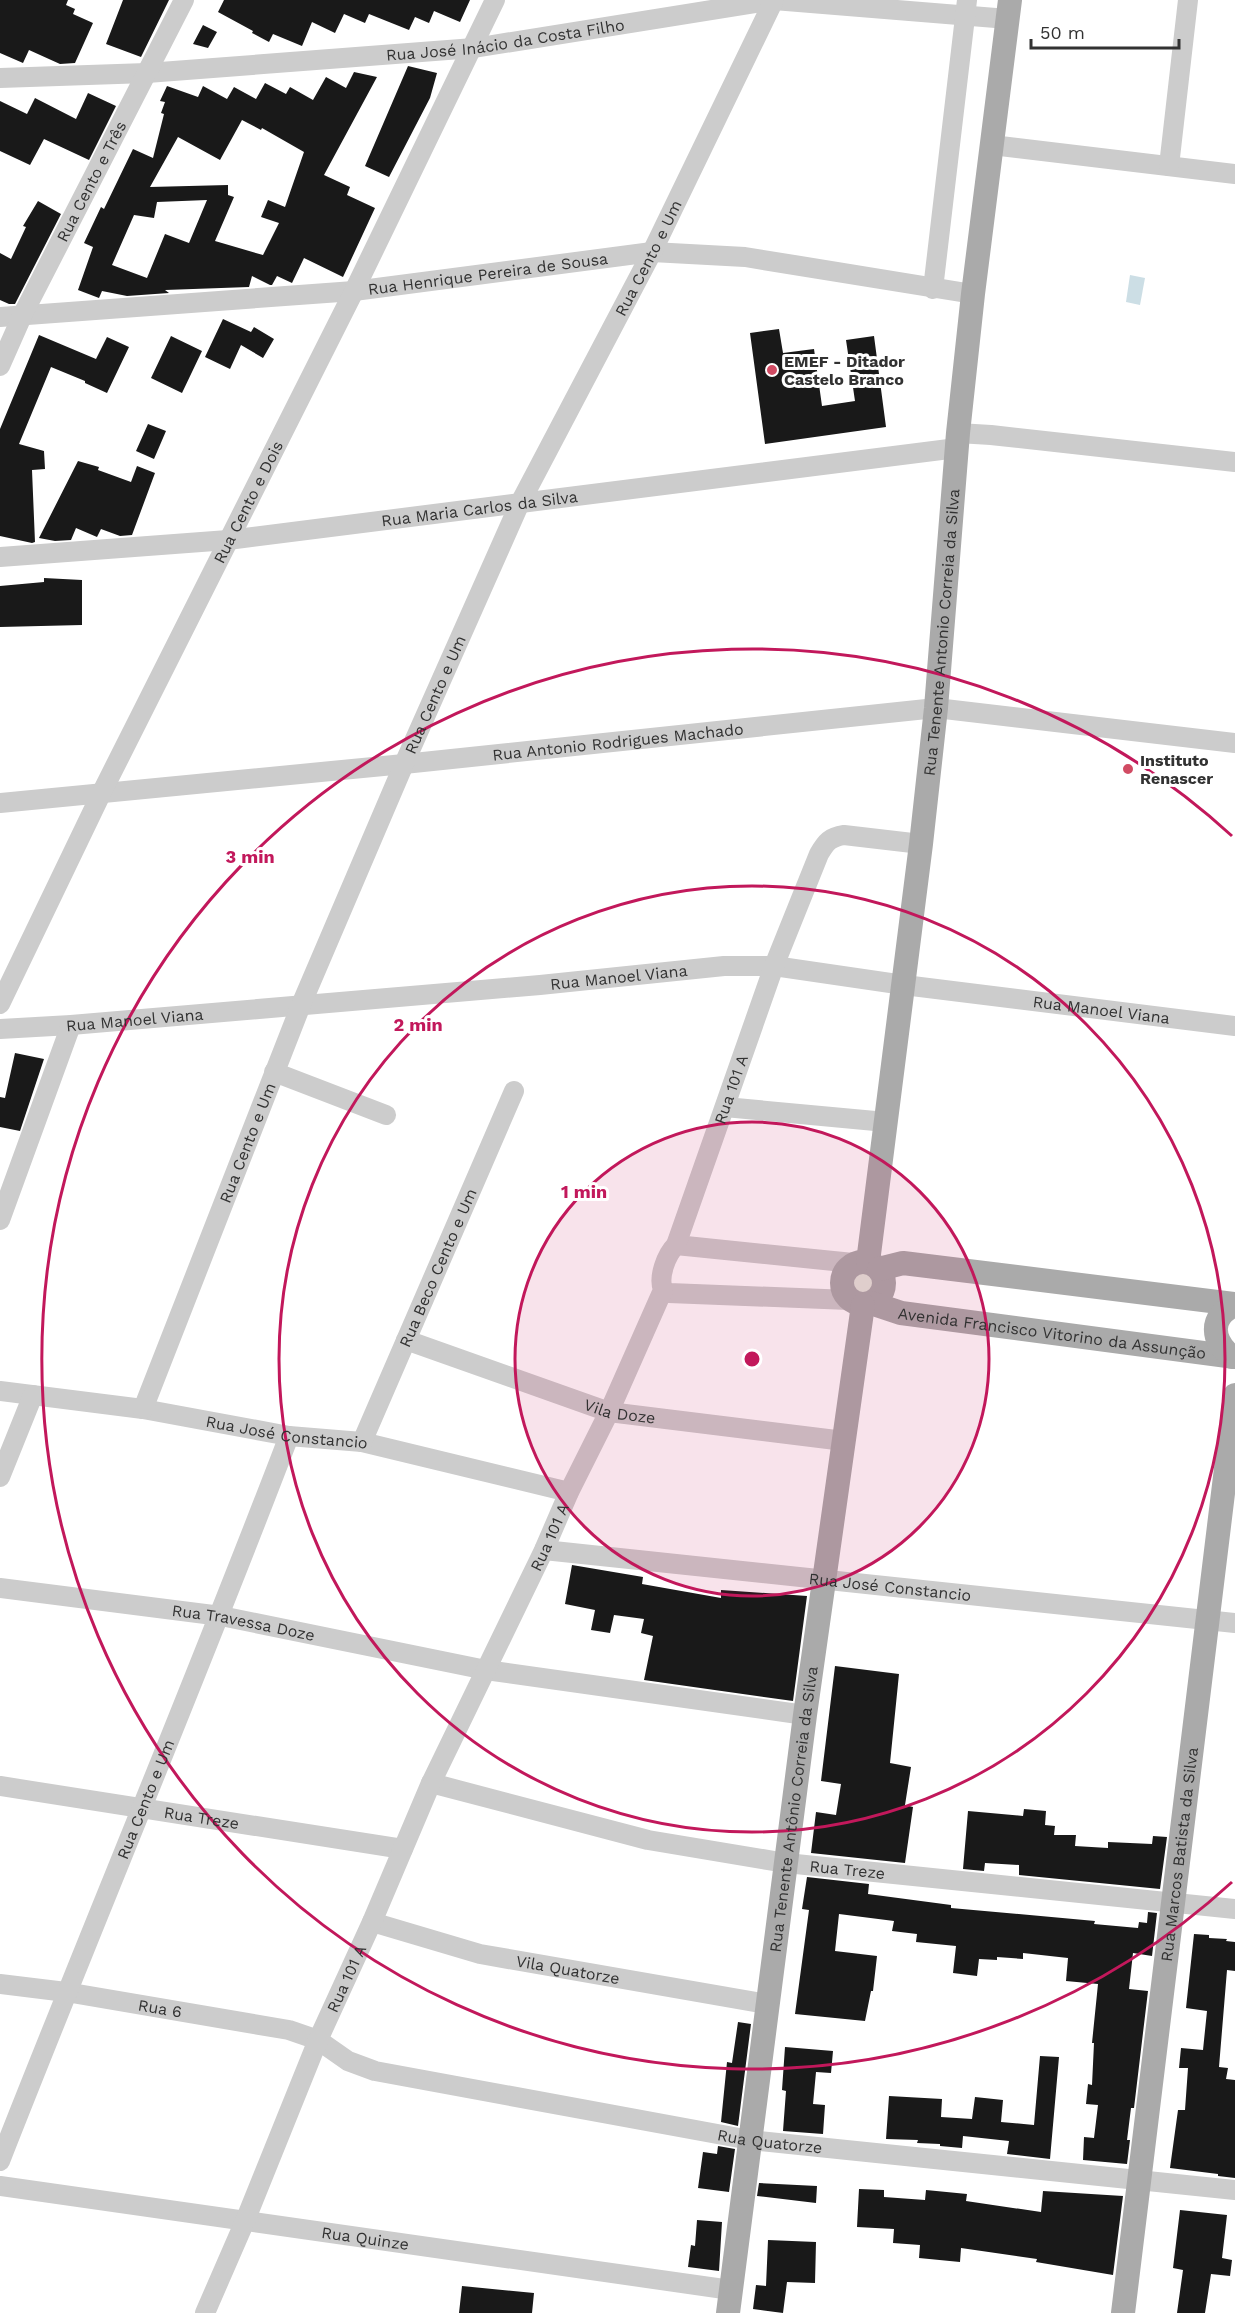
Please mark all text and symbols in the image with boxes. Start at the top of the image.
scale bar [1031,12,1180,50]
street label: Rua José Inácio da Costa Filho [385,15,626,65]
text: 50 m [1040,22,1085,43]
street label: Rua Cento e Três [53,118,130,245]
street label: Rua Cento e Um [611,197,686,319]
street label: Rua Henrique Pereira de Sousa [367,249,609,299]
place label: EMEF - Ditador Castelo Branco [784,352,905,389]
marker: EMEF - Ditador Castelo Branco [765,363,779,377]
street label: Rua Cento e Dois [210,438,287,567]
street label: Rua Maria Carlos da Silva [380,487,579,531]
street label: Rua Tenente Antonio Correia da Silva [920,488,964,777]
street label: Rua Cento e Um [401,633,470,757]
street label: Rua Antonio Rodrigues Machado [491,719,744,765]
place label: Instituto Renascer [1140,751,1213,788]
marker: Instituto Renascer [1121,762,1135,776]
text: 3 min [225,846,275,867]
street label: Rua Manoel Viana [549,961,688,994]
street label: Rua Manoel Viana [1032,992,1171,1028]
street label: Rua Manoel Viana [65,1005,204,1035]
text: 2 min [393,1014,443,1035]
street label: Rua 101 A [710,1052,752,1127]
street label: Rua Cento e Um [216,1080,280,1206]
text: 1 min [561,1181,607,1202]
street label: Rua Beco Cento e Um [395,1185,481,1350]
street label: Avenida Francisco Vitorino da Assunção [897,1304,1207,1363]
centre of rings [742,1349,762,1369]
street label: Vila Doze [582,1395,657,1428]
street label: Rua José Constancio [204,1412,370,1453]
street label: Rua 101 A [526,1500,573,1574]
street label: Rua José Constancio [808,1569,972,1605]
street label: Rua Travessa Doze [171,1601,317,1645]
street label: Rua Tenente Antônio Correia da Silva [766,1665,822,1953]
street label: Rua Cento e Um [113,1737,178,1862]
street label: Rua Marcos Batista da Silva [1157,1746,1202,1963]
street label: Rua Treze [163,1803,240,1833]
street label: Rua Treze [809,1856,886,1883]
street label: Rua 101 A [323,1942,370,2016]
street label: Vila Quatorze [515,1951,621,1988]
street label: Rua 6 [137,1995,183,2022]
street label: Rua Quatorze [716,2125,823,2157]
street label: Rua Quinze [320,2223,410,2254]

